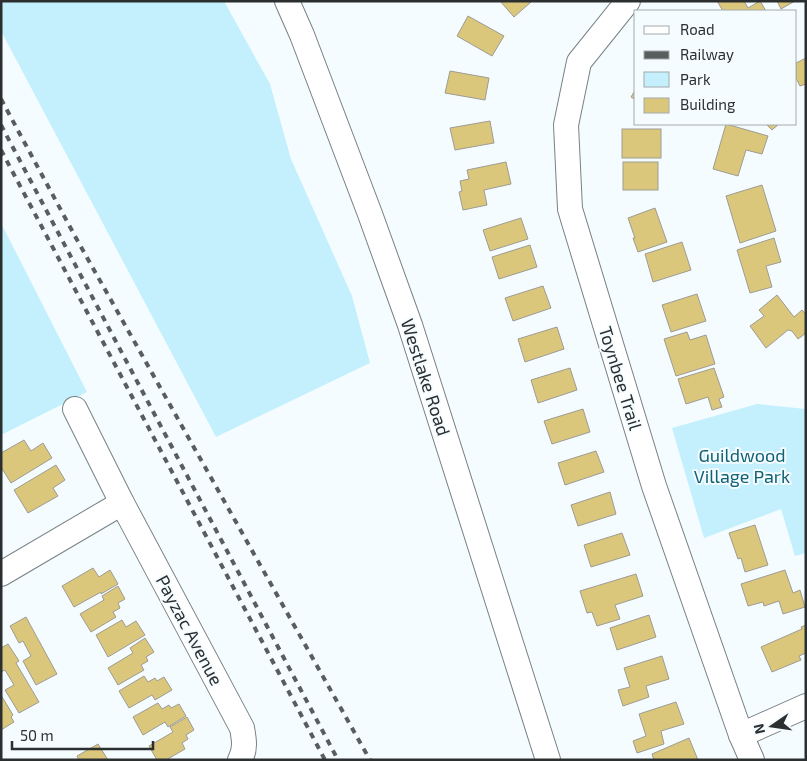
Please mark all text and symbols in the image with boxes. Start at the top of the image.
legend [634,10,797,125]
text: Road [680,20,715,38]
text: Railway [680,45,734,63]
text: Park [680,70,711,88]
text: Building [680,95,736,113]
street label: Westlake Road [397,316,455,438]
street label: Toynbee Trail [595,323,647,433]
park label: Guildwood Village Park [694,444,790,487]
street label: Payzac Avenue [152,571,228,689]
north arrow [747,701,797,751]
scale bar [12,718,154,750]
text: N [749,722,768,736]
text: 50 m [20,726,54,744]

